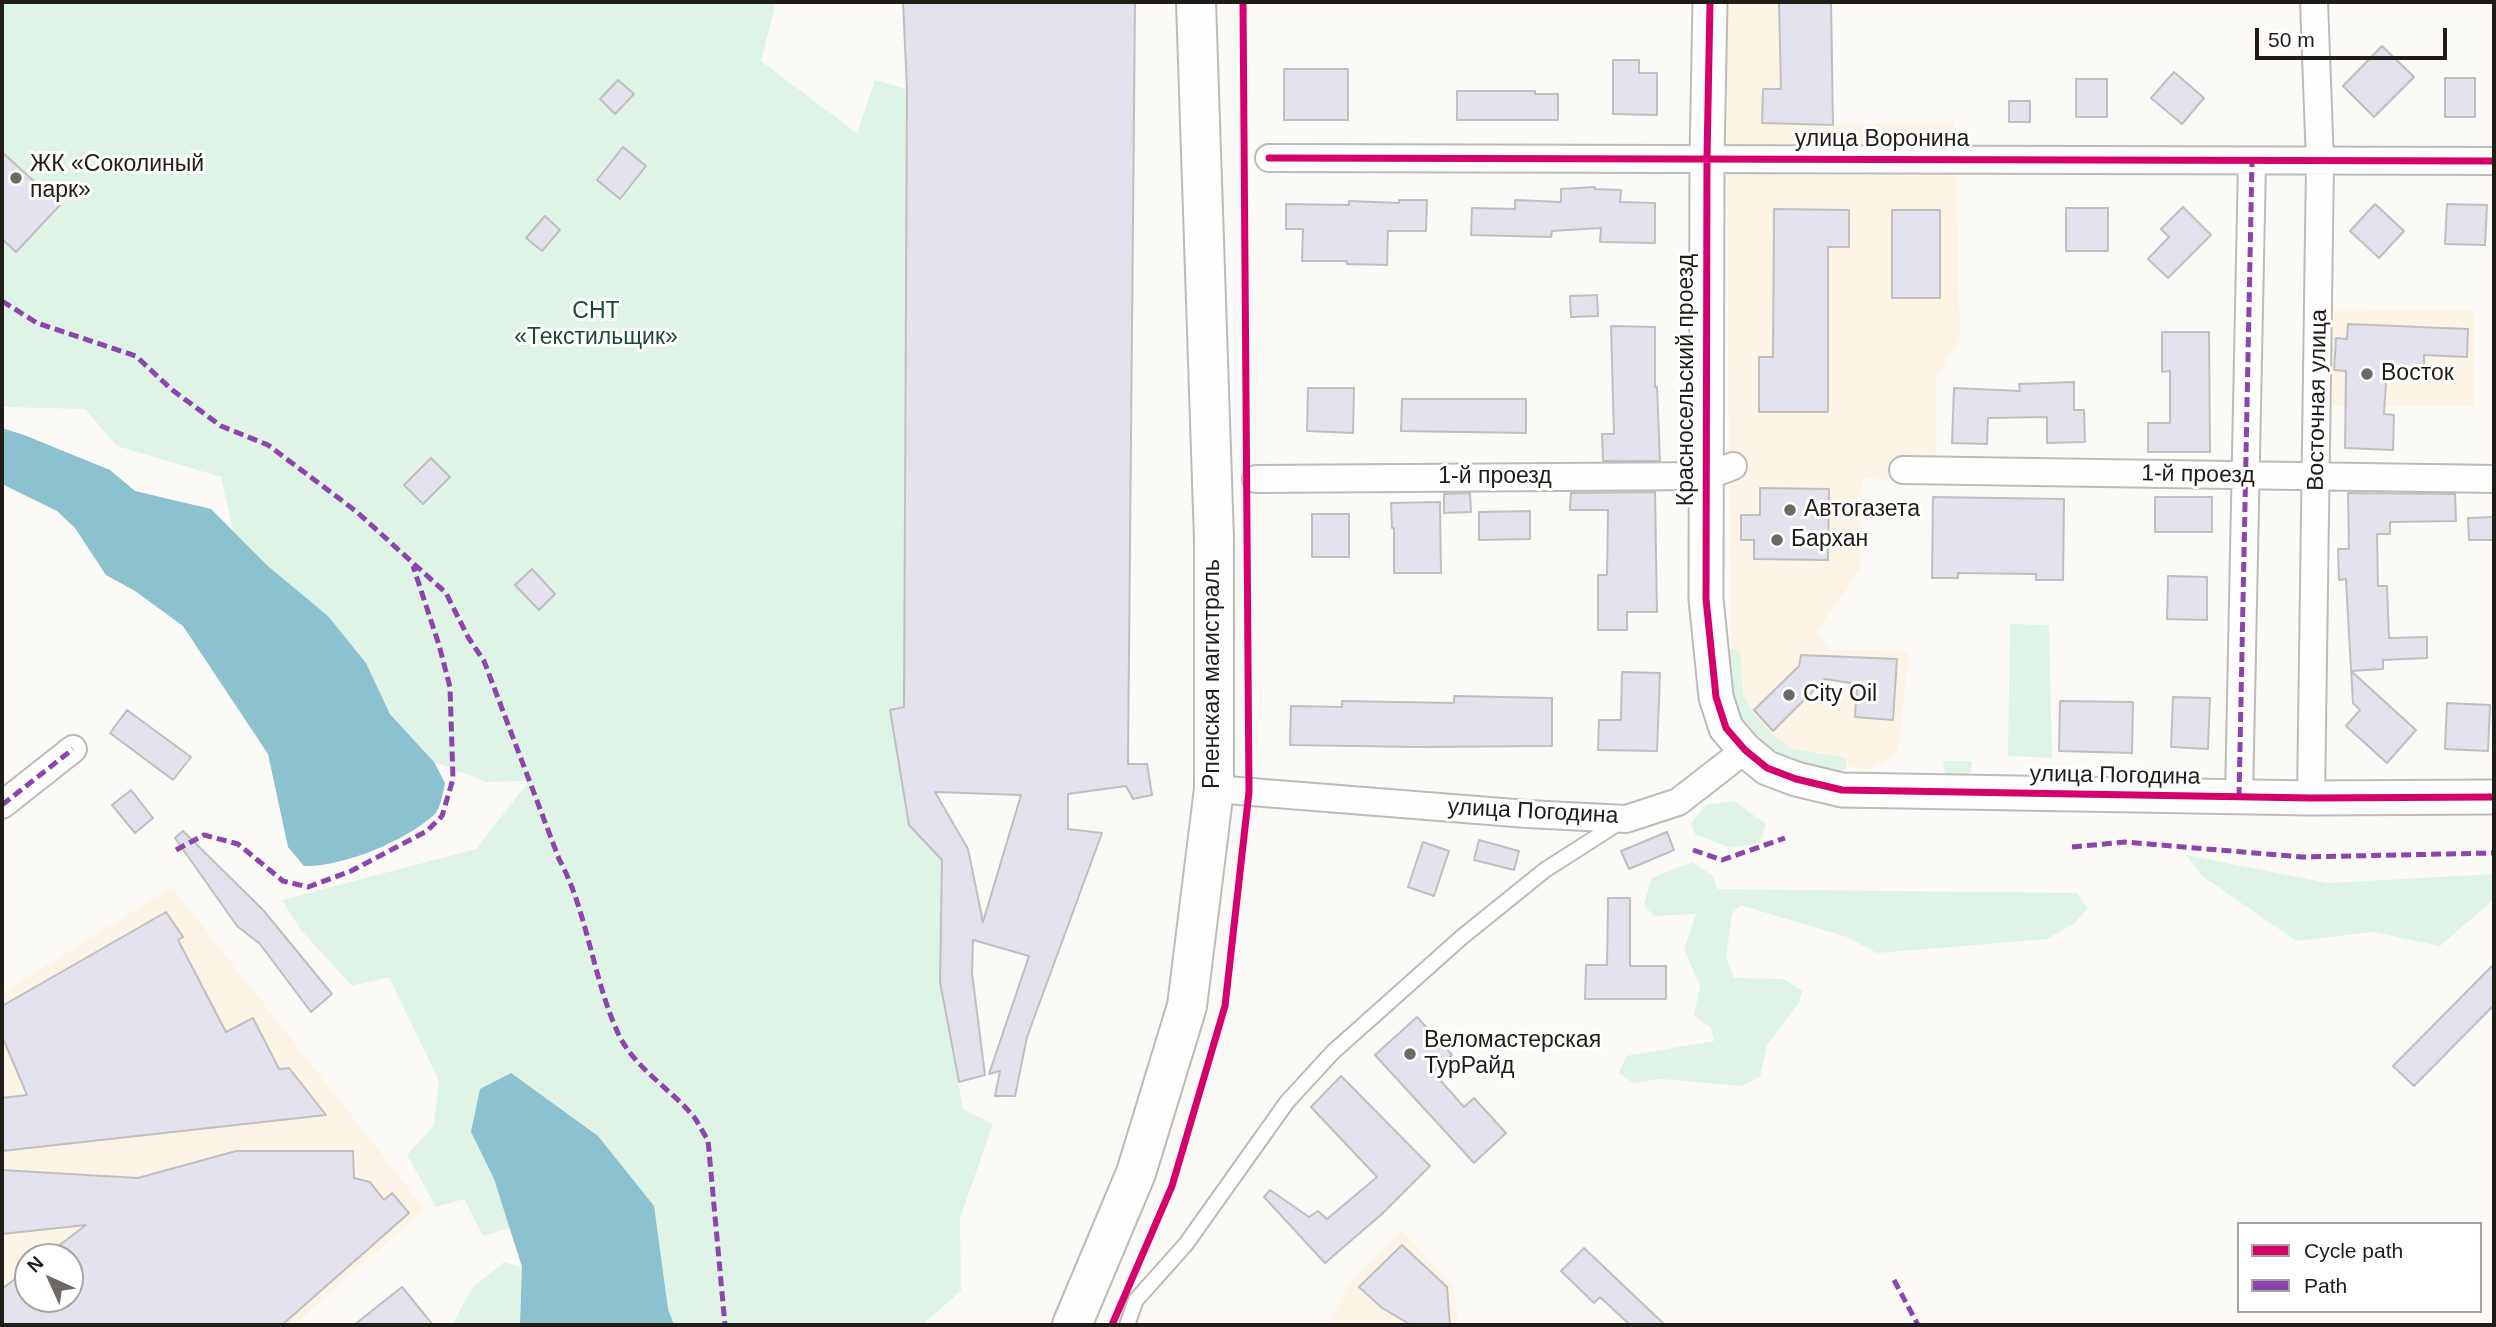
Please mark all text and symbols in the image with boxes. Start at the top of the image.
scale bar [2258,14,2450,58]
text: 50 m [2268,28,2315,51]
street label: улица Воронина [1795,126,1969,154]
place label: ЖК «Соколиный парк» [30,151,204,205]
marker: ЖК «Соколиный парк» [8,170,24,186]
street label: Красносельский проезд [1673,254,1701,506]
park label: СНТ «Текстильщик» [514,298,678,352]
street label: Восточная улица [2303,309,2333,491]
place label: Восток [2381,360,2454,388]
marker: Восток [2359,366,2375,382]
street label: 1-й проезд [2141,460,2255,490]
street label: 1-й проезд [1438,463,1552,491]
place label: Автогазета [1804,496,1920,524]
marker: Автогазета [1782,502,1798,518]
place label: Бархан [1791,526,1868,554]
marker: Бархан [1769,532,1785,548]
street label: Рпенская магистраль [1199,559,1227,789]
place label: City Oil [1803,681,1877,709]
marker: City Oil [1781,687,1797,703]
street label: улица Погодина [2029,761,2201,791]
street label: улица Погодина [1447,794,1619,830]
place label: Веломастерская ТурРайд [1424,1027,1601,1081]
marker: Веломастерская ТурРайд [1402,1046,1418,1062]
legend [2237,1222,2482,1313]
text: Cycle path [2304,1239,2403,1262]
north arrow [14,1243,84,1313]
text: N [23,1252,47,1276]
text: Path [2304,1274,2347,1297]

